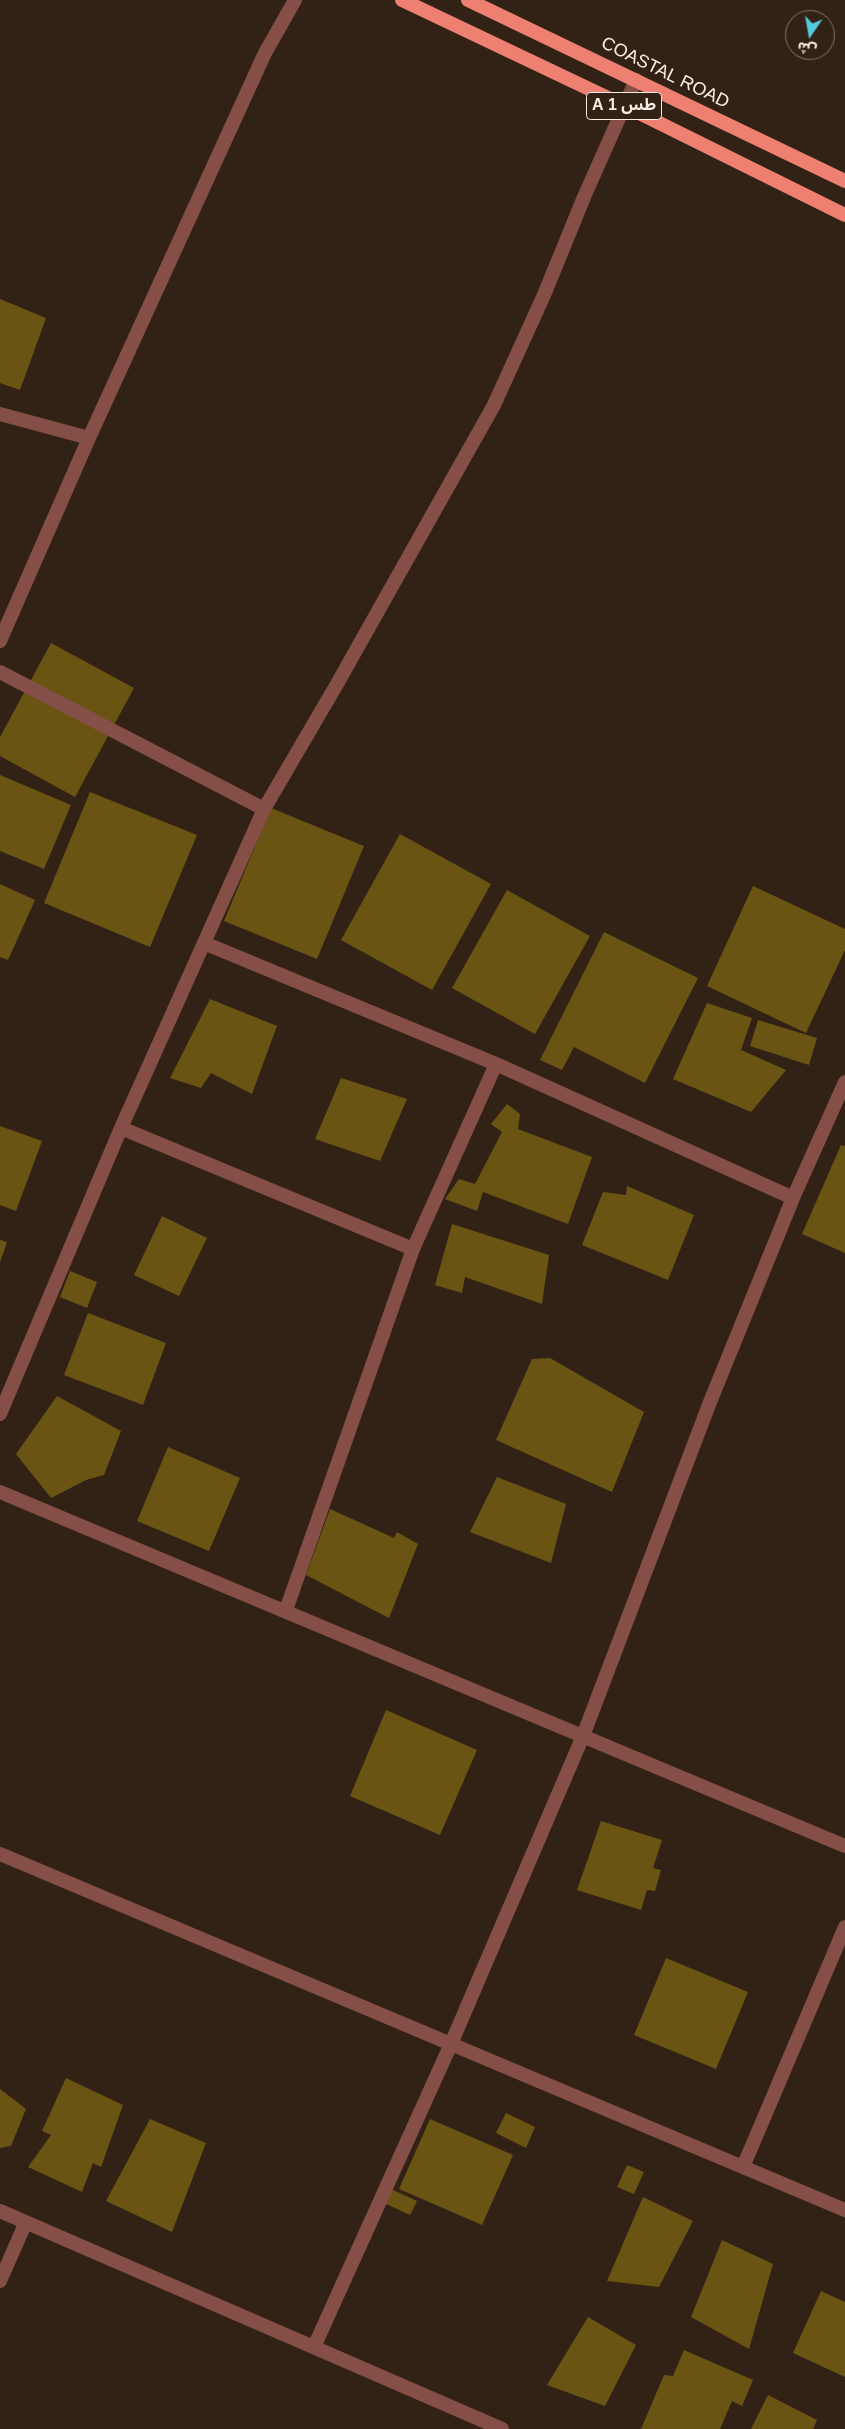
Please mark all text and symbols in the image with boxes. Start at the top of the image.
north arrow [785,10,835,60]
street label: COASTAL ROAD [597,33,733,113]
text: ش [796,39,818,59]
road number: A 1 طس [586,92,662,120]

